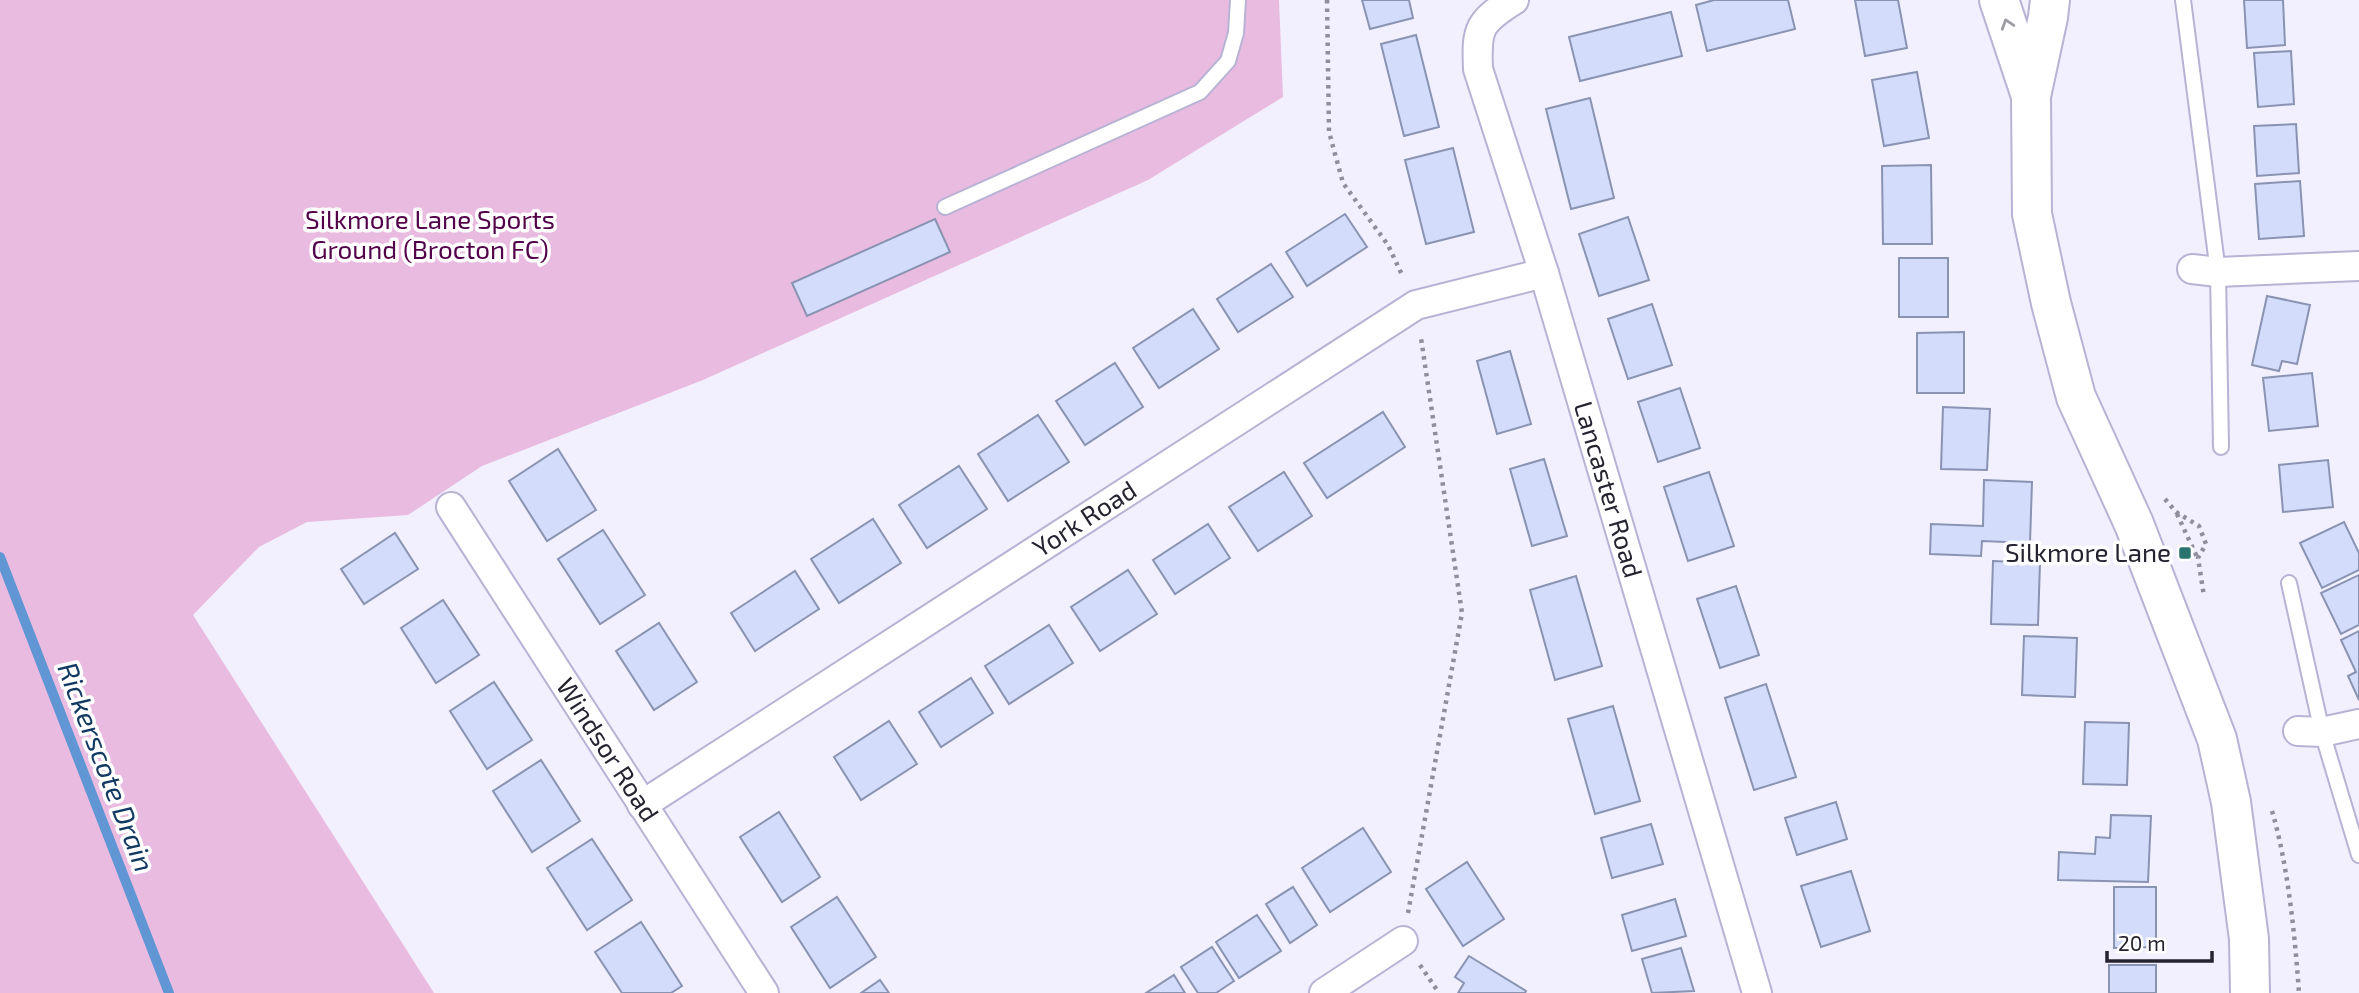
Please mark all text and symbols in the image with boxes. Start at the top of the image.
one-way arrow [2001,19,2015,31]
park label: Silkmore Lane Sports Ground (Brocton FC) [305,203,555,264]
street label: Lancaster Road [1569,397,1650,581]
street label: York Road [1026,473,1141,563]
place label: Silkmore Lane [2005,536,2171,567]
marker: Silkmore Lane [2177,545,2193,561]
water label: Rickerscote Drain [51,657,163,876]
street label: Windsor Road [551,672,666,827]
scale bar [2107,920,2212,964]
text: 20 m [2118,930,2166,955]

